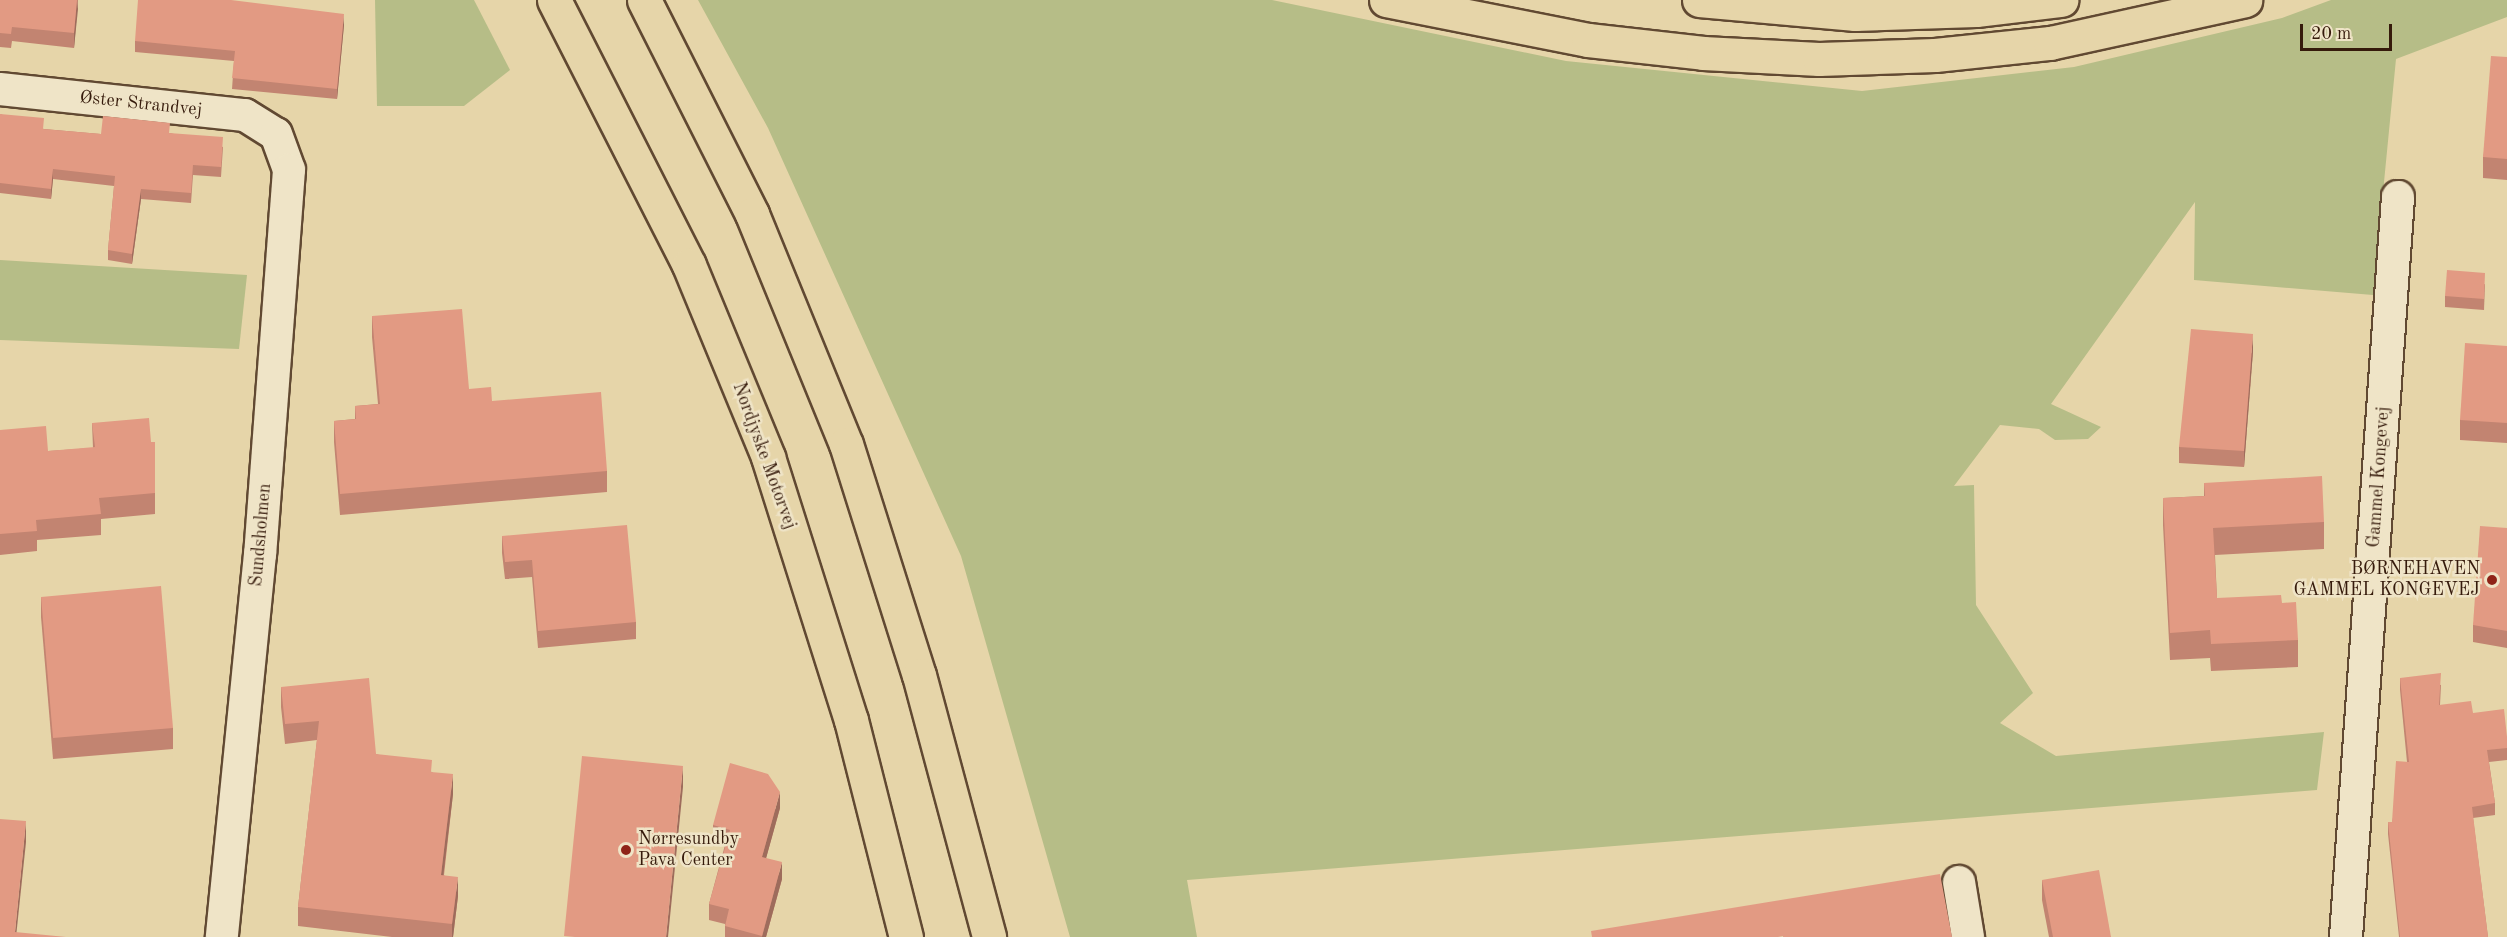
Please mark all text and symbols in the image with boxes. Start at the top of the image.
scale bar [2303,12,2394,50]
text: 20 m [2311,25,2351,43]
street label: Øster Strandvej [79,87,203,121]
street label: Nordjyske Motorvej [727,380,801,532]
street label: Gammel Kongevej [2363,406,2395,548]
street label: Sundsholmen [246,482,276,588]
place label: BØRNEHAVEN GAMMEL KONGEVEJ [2293,559,2480,602]
marker: BØRNEHAVEN GAMMEL KONGEVEJ [2485,573,2499,587]
place label: Nørresundby Pava Center [638,829,739,872]
marker: Nørresundby Pava Center [619,843,633,857]

